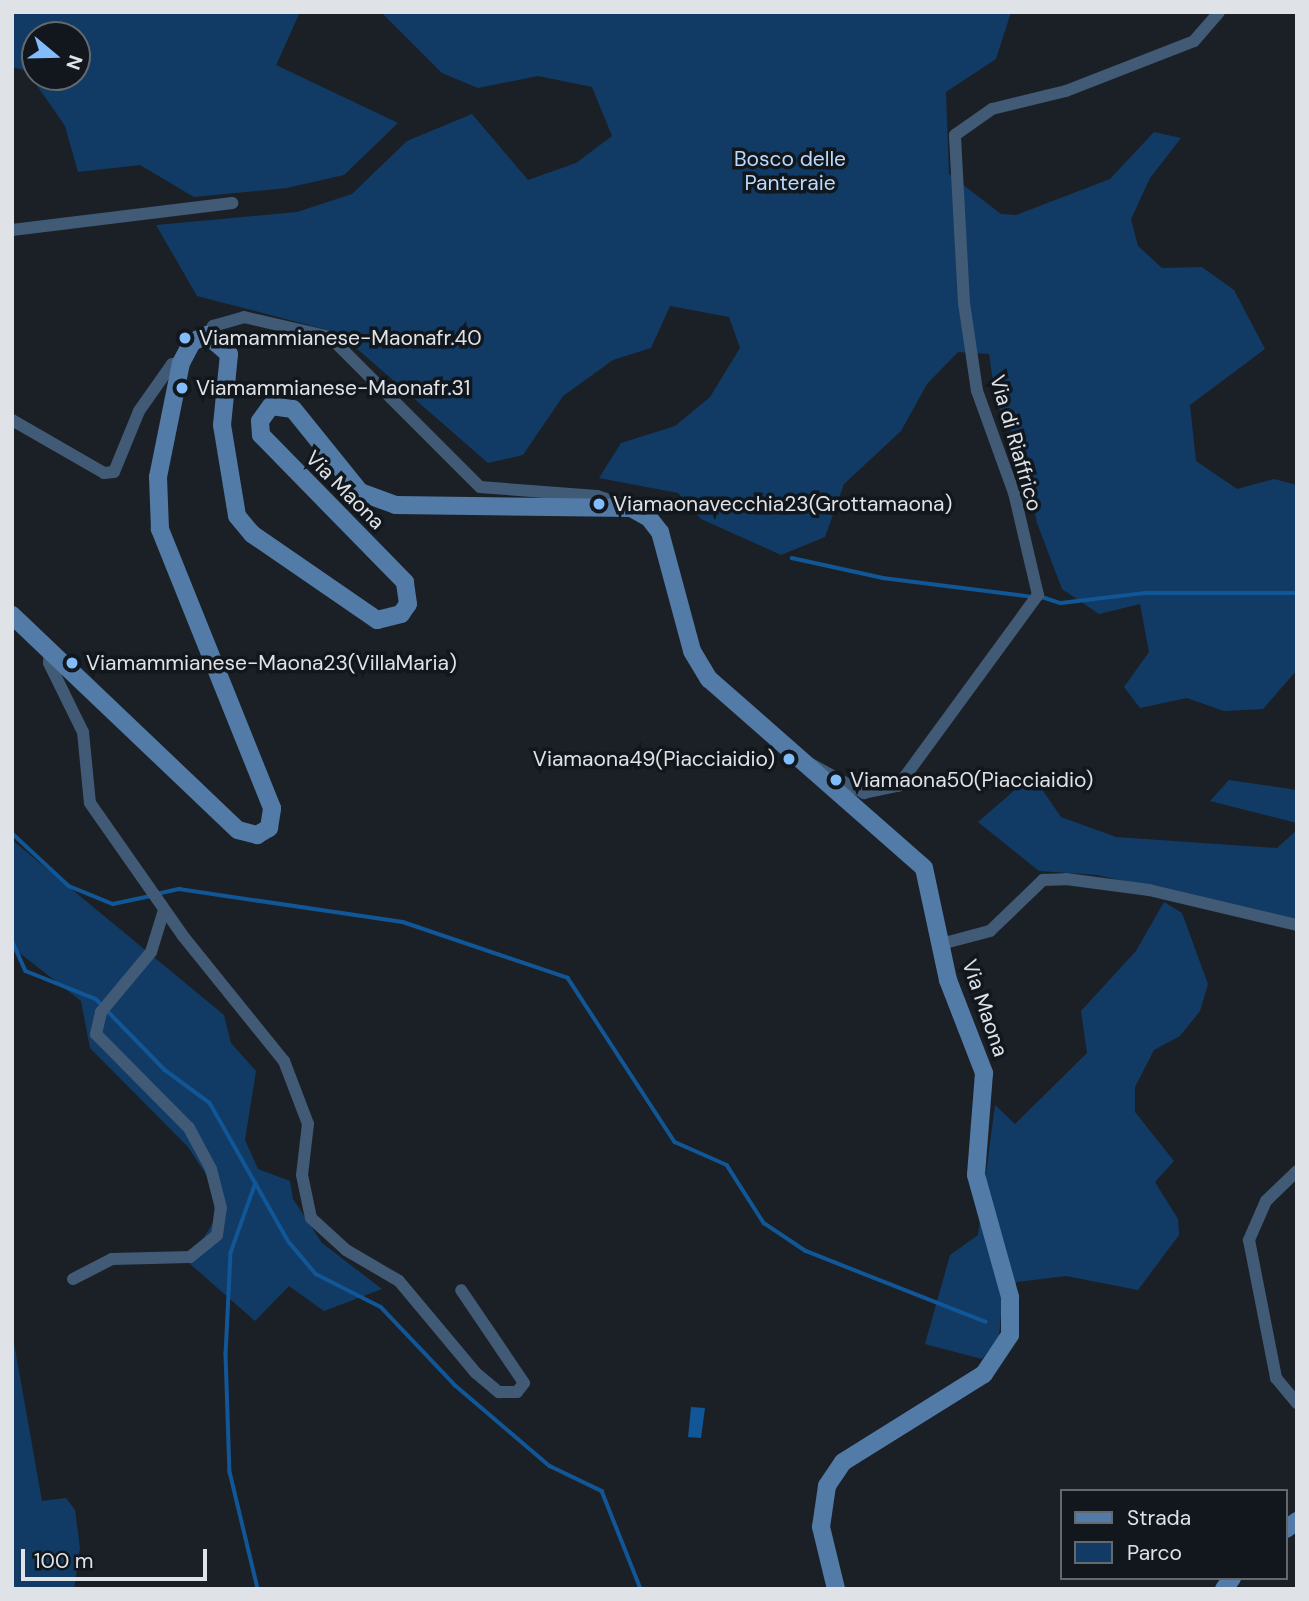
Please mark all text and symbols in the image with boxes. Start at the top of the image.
north arrow [21,21,91,91]
text: N [60,52,89,73]
park label: Bosco delle Panteraie [734,146,846,196]
place label: Viamammianese-Maonafr.40 [199,325,482,351]
marker: Viamammianese-Maonafr.40 [177,330,193,346]
street label: Via di Riaffrico [985,372,1047,514]
place label: Viamammianese-Maonafr.31 [196,375,470,401]
marker: Viamammianese-Maonafr.31 [174,380,190,396]
street label: Via Maona [300,445,390,535]
place label: Viamaonavecchia23(Grottamaona) [613,491,952,517]
marker: Viamaonavecchia23(Grottamaona) [591,496,607,512]
place label: Viamammianese-Maona23(VillaMaria) [86,650,457,676]
marker: Viamammianese-Maona23(VillaMaria) [64,655,80,671]
place label: Viamaona49(Piacciaidio) [533,746,775,772]
marker: Viamaona49(Piacciaidio) [781,751,797,767]
place label: Viamaona50(Piacciaidio) [850,767,1093,793]
marker: Viamaona50(Piacciaidio) [828,772,844,788]
street label: Via Maona [957,956,1013,1060]
legend [1060,1489,1288,1580]
text: Strada [1127,1504,1191,1532]
scale bar [24,1534,210,1578]
text: Parco [1127,1539,1182,1567]
text: 100 m [34,1547,94,1575]

